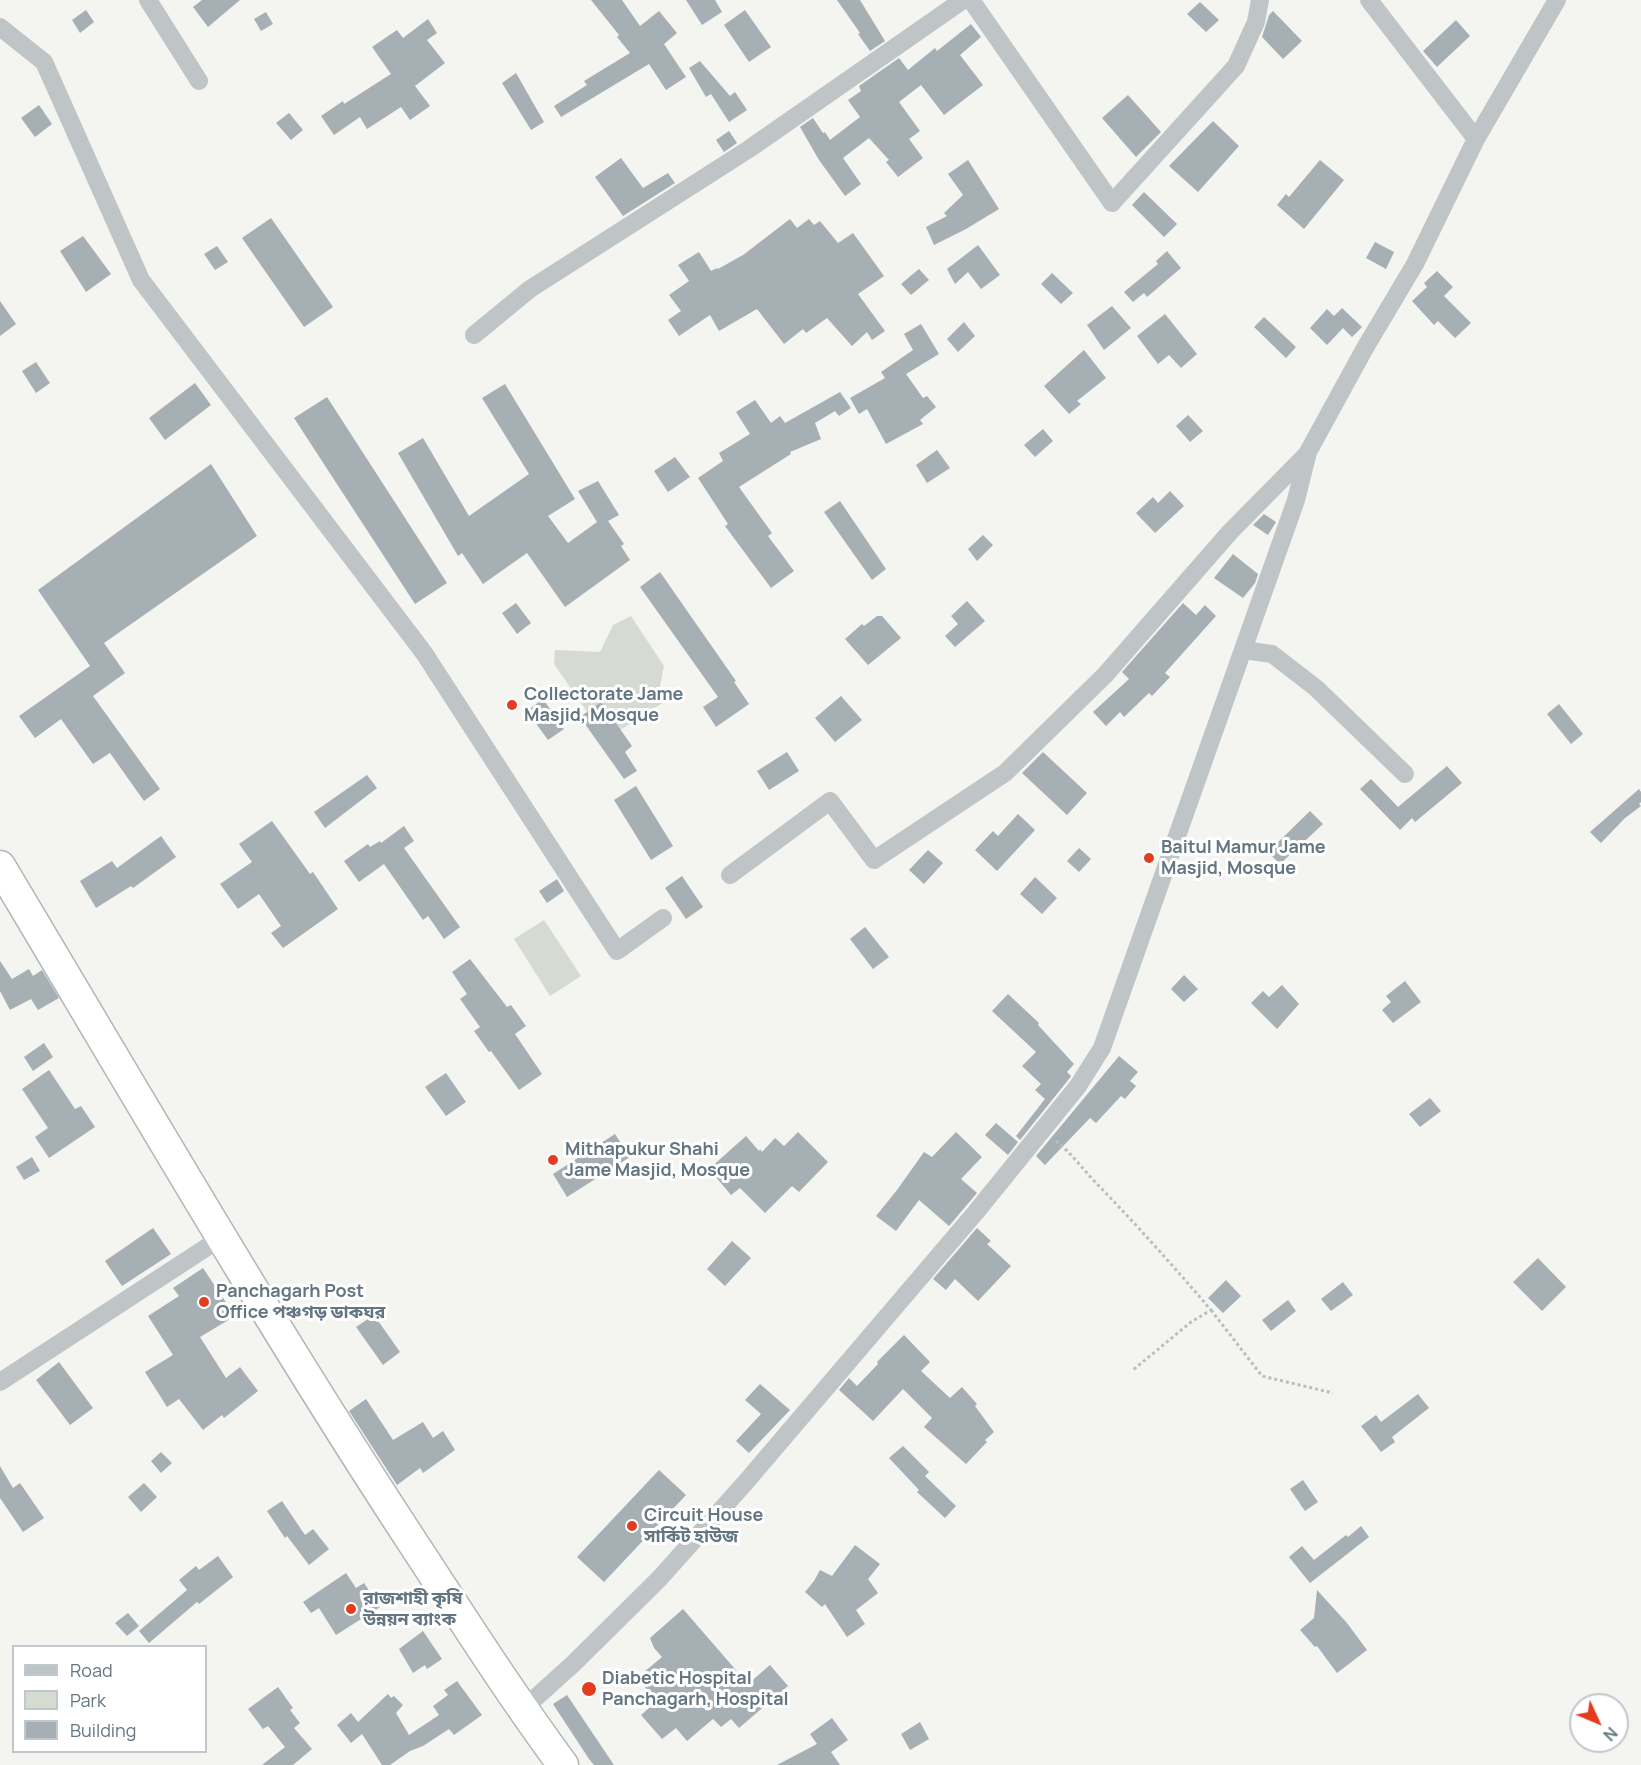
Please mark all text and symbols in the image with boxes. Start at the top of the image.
place label: Collectorate Jame Masjid, Mosque [524,684,683,726]
marker: Collectorate Jame Masjid, Mosque [505,698,519,712]
place label: Baitul Mamur Jame Masjid, Mosque [1161,837,1326,880]
marker: Baitul Mamur Jame Masjid, Mosque [1142,851,1156,865]
place label: Mithapukur Shahi Jame Masjid, Mosque [565,1139,750,1182]
marker: Mithapukur Shahi Jame Masjid, Mosque [546,1153,560,1167]
place label: Panchagarh Post Office পঞ্চগড় ডাকঘর [216,1281,385,1324]
marker: Panchagarh Post Office পঞ্চগড় ডাকঘর [197,1295,211,1309]
place label: Circuit House সার্কিট হাউজ [644,1505,763,1547]
marker: Circuit House সার্কিট হাউজ [625,1519,639,1533]
place label: রাজশাহী কৃষি উন্নয়ন ব্যাংক [363,1588,462,1630]
marker: রাজশাহী কৃষি উন্নয়ন ব্যাংক [344,1602,358,1616]
legend [12,1645,207,1753]
text: Road [70,1658,113,1682]
place label: Diabetic Hospital Panchagarh, Hospital [602,1668,789,1710]
marker: Diabetic Hospital Panchagarh, Hospital [580,1680,598,1698]
text: Park [70,1688,106,1712]
north arrow [1569,1693,1629,1753]
text: Building [70,1718,136,1742]
text: N [1599,1722,1622,1746]

